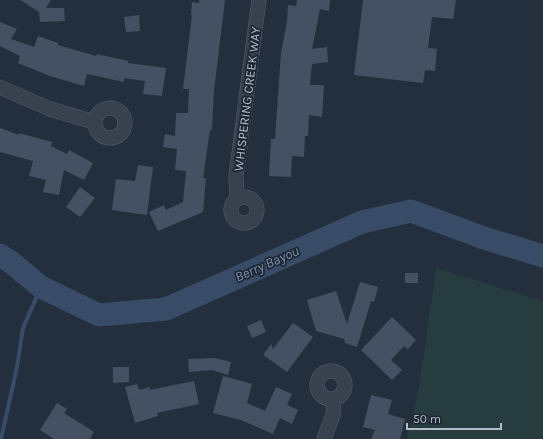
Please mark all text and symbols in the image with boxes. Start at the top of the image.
street label: WHISPERING CREEK WAY [231,26,263,172]
water label: Berry Bayou [232,242,302,286]
scale bar [407,405,501,431]
text: 50 m [413,412,441,426]

